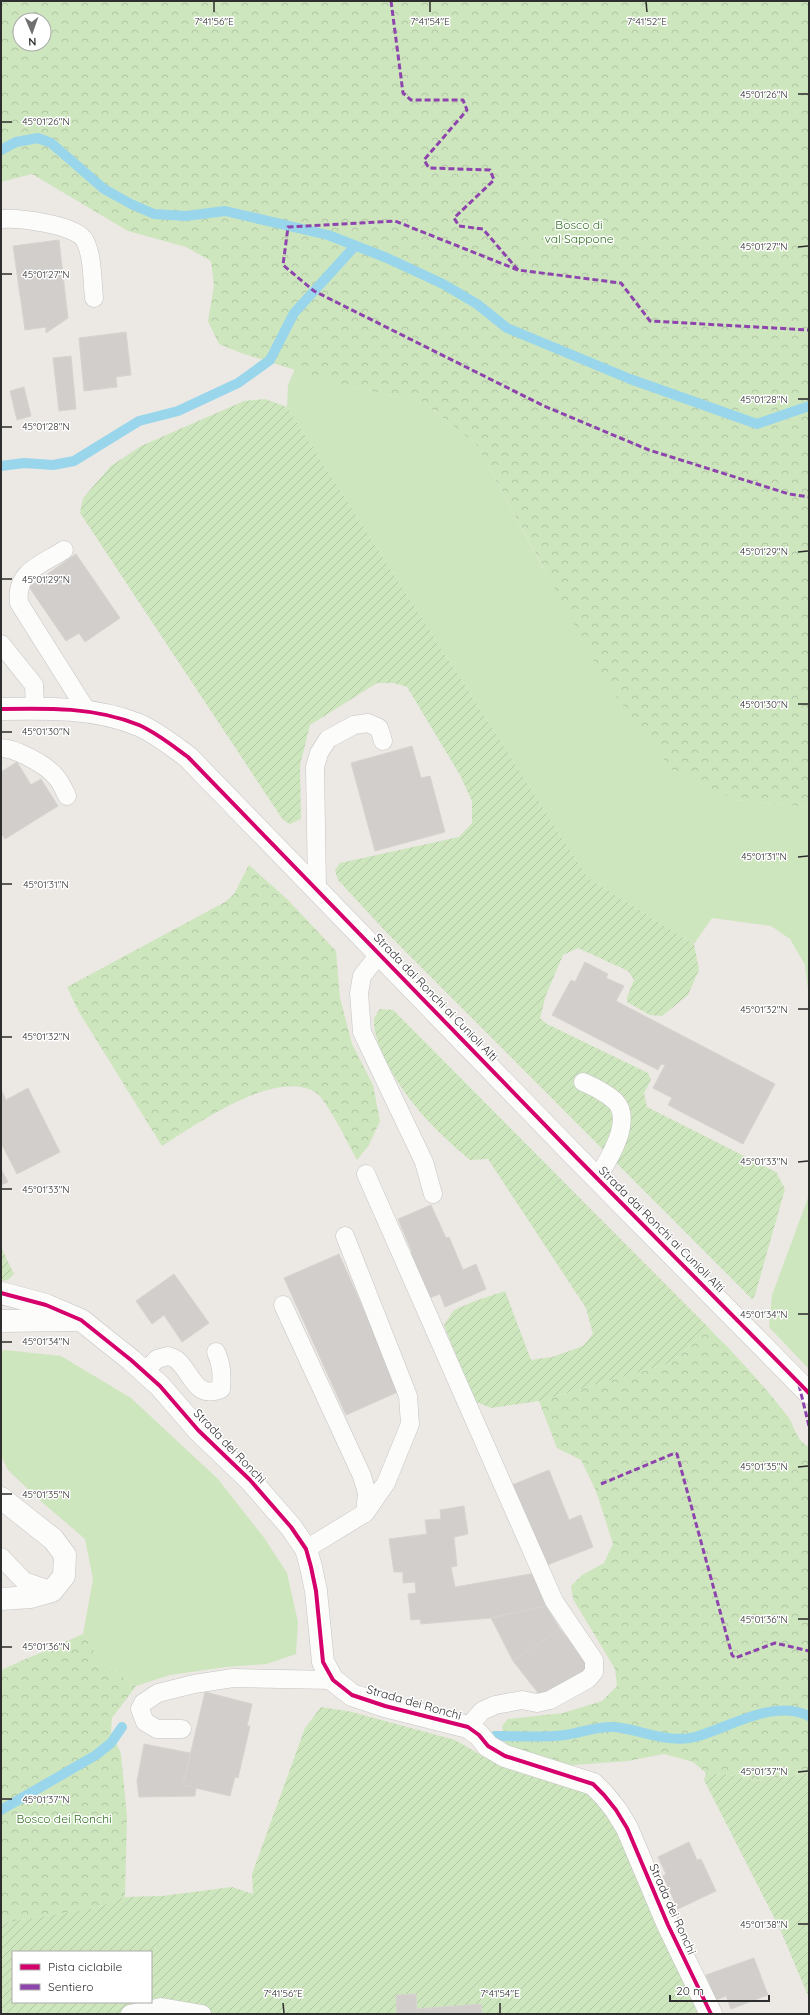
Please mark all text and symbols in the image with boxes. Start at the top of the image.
north arrow [12,12,52,52]
text: 7°41'56"E [194,15,234,28]
text: 7°41'54"E [410,15,450,28]
text: 7°41'52"E [627,15,667,28]
text: N [28,35,37,49]
text: 45°01'26"N [740,88,788,101]
text: 45°01'26"N [22,115,70,128]
park label: Bosco di val Sappone [544,217,614,246]
text: 45°01'27"N [740,240,788,253]
text: 45°01'27"N [22,268,70,281]
text: 45°01'28"N [740,393,788,406]
text: 45°01'28"N [22,420,70,433]
text: 45°01'29"N [740,545,788,558]
text: 45°01'29"N [22,573,70,586]
text: 45°01'30"N [740,698,788,711]
text: 45°01'30"N [22,725,70,738]
text: 45°01'31"N [741,850,787,863]
text: 45°01'31"N [23,878,69,891]
street label: Strada dai Ronchi ai Cunioli Alti [371,930,501,1064]
text: 45°01'32"N [740,1003,788,1016]
text: 45°01'32"N [22,1030,70,1043]
text: 45°01'33"N [740,1155,788,1168]
street label: Strada dai Ronchi ai Cunioli Alti [596,1163,728,1295]
text: 45°01'33"N [22,1183,70,1196]
text: 45°01'34"N [740,1308,788,1321]
text: 45°01'34"N [22,1335,70,1348]
street label: Strada dei Ronchi [191,1406,269,1486]
text: 45°01'35"N [740,1460,788,1473]
text: 45°01'35"N [22,1488,70,1501]
text: 45°01'36"N [740,1613,788,1626]
text: 45°01'36"N [22,1640,70,1653]
street label: Strada dei Ronchi [365,1681,463,1723]
text: 45°01'37"N [740,1765,788,1778]
text: 45°01'37"N [22,1793,70,1806]
park label: Bosco dei Ronchi [16,1811,112,1826]
street label: Strada dei Ronchi [646,1861,700,1957]
text: 45°01'38"N [740,1918,788,1931]
legend [12,1951,152,2003]
text: Pista ciclabile [48,1959,122,1974]
scale bar [670,1977,769,2003]
text: Sentiero [48,1979,93,1994]
text: 20 m [676,1983,704,1998]
text: 7°41'56"E [263,1987,303,2000]
text: 7°41'54"E [480,1987,520,2000]

